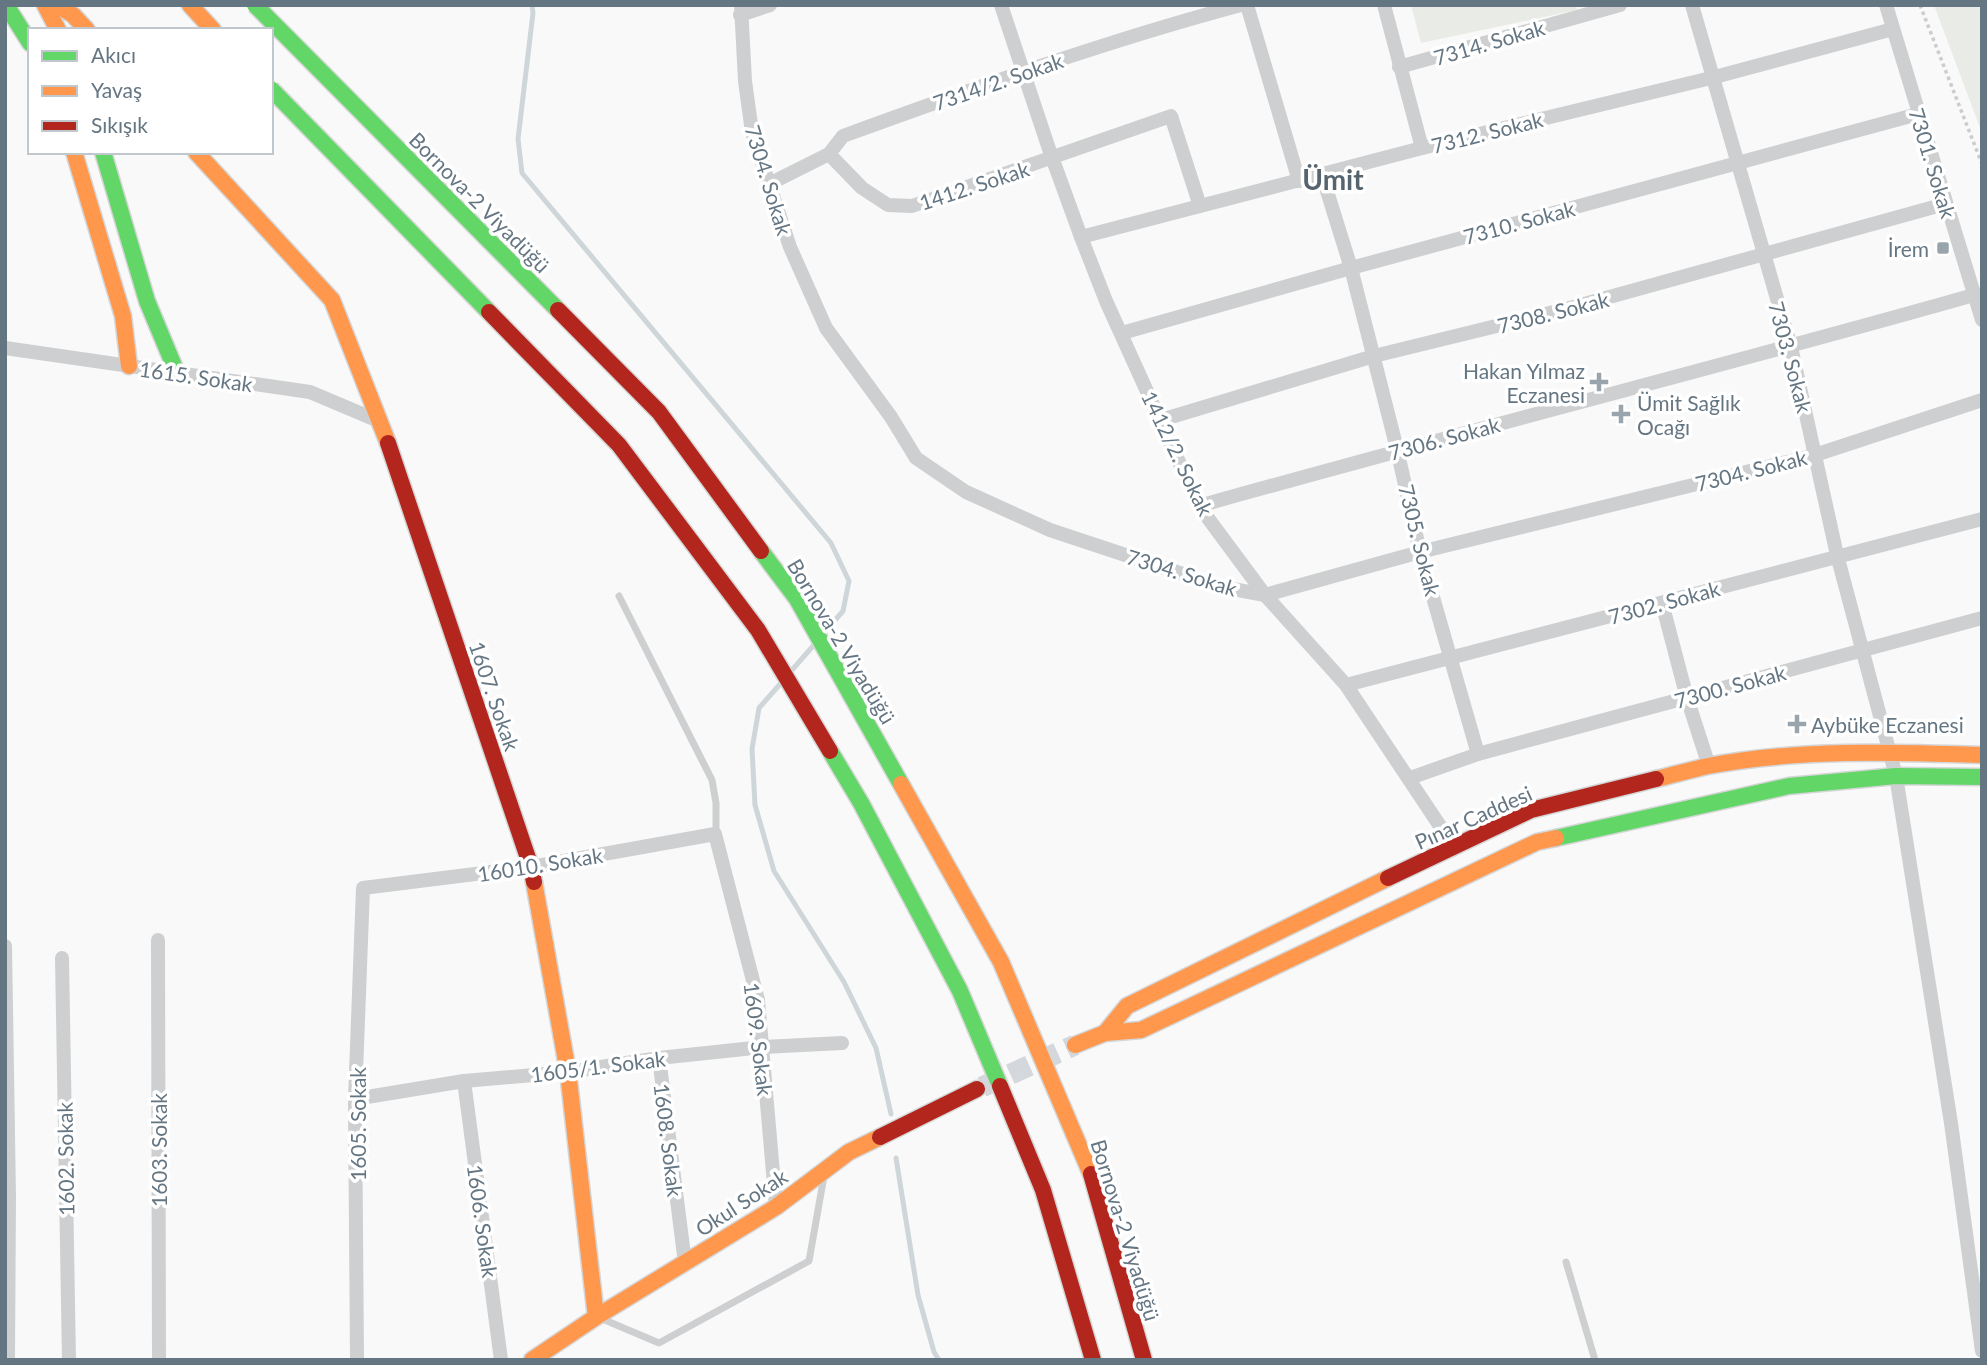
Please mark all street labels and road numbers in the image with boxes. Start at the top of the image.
street label: 7314. Sokak [1431,14,1548,70]
street label: 7314/2. Sokak [930,47,1067,115]
street label: 7301. Sokak [1904,105,1962,222]
street label: 7312. Sokak [1429,106,1546,158]
street label: 7304. Sokak [740,122,798,239]
street label: Bornova-2 Viyadüğü [405,127,555,277]
street label: 1412. Sokak [916,155,1032,215]
street label: 7310. Sokak [1461,195,1578,249]
street label: 7308. Sokak [1495,286,1612,338]
street label: 7303. Sokak [1764,299,1818,416]
street label: 1615. Sokak [138,356,255,396]
street label: 1412/2. Sokak [1137,387,1219,520]
street label: 7306. Sokak [1386,411,1503,465]
street label: 7304. Sokak [1693,444,1810,496]
street label: 7305. Sokak [1394,482,1446,599]
street label: 7304. Sokak [1124,543,1241,601]
street label: Bornova-2 Viyadüğü [783,554,901,728]
street label: 7302. Sokak [1606,575,1723,629]
street label: 1607. Sokak [465,638,525,754]
street label: 7300. Sokak [1672,659,1789,713]
street label: Pınar Caddesi [1411,780,1535,854]
street label: 16010. Sokak [476,842,605,886]
street label: 1609. Sokak [740,981,778,1097]
street label: 1605/1. Sokak [529,1045,667,1087]
street label: 1605. Sokak [345,1067,370,1181]
street label: 1608. Sokak [650,1082,688,1198]
street label: 1603. Sokak [146,1093,171,1207]
street label: 1602. Sokak [52,1101,78,1216]
street label: Bornova-2 Viyadüğü [1087,1136,1165,1324]
street label: 1606. Sokak [463,1163,503,1280]
street label: Okul Sokak [690,1163,792,1241]

